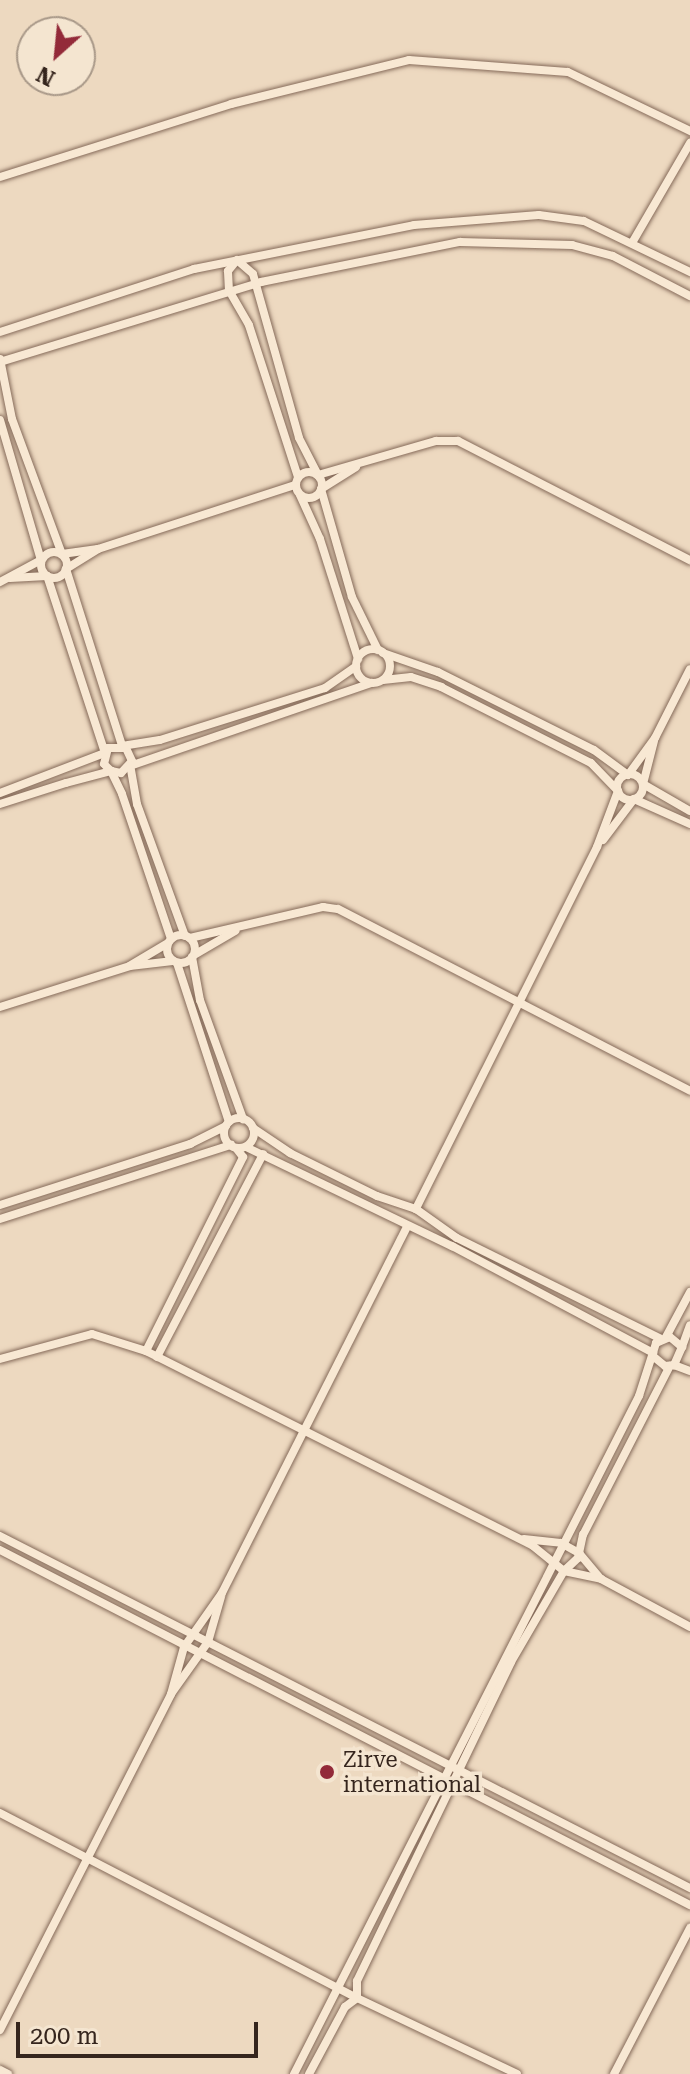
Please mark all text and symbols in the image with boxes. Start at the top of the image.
north arrow [16,16,96,96]
text: N [33,61,59,91]
place label: Zirve international [343,1746,481,1798]
marker: Zirve international [318,1763,336,1781]
scale bar [20,2006,262,2056]
text: 200 m [30,2022,98,2050]

